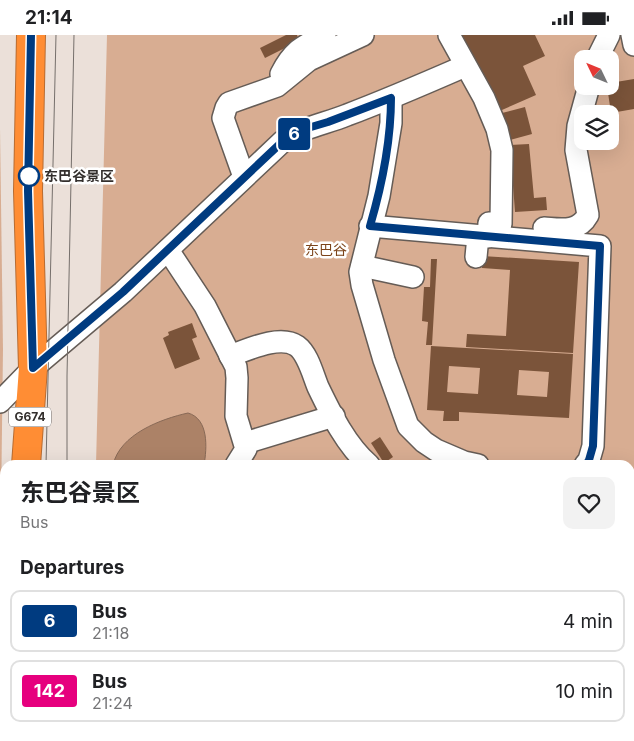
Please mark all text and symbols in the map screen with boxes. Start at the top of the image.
text: 21:14 [25,6,73,29]
north arrow [574,50,619,95]
map controls [574,50,619,150]
button: layers [574,105,619,150]
line badge: 6 [278,118,310,150]
text: 6 [288,123,300,144]
marker: 东巴谷景区 [18,165,40,187]
place label: 东巴谷景区 [44,167,114,184]
park label: 东巴谷 [305,241,347,258]
road number: G674 [9,407,51,427]
button: heart [563,477,615,529]
text: 东巴谷景区 [20,478,140,507]
text: Bus [20,512,48,532]
text: Departures [20,556,124,579]
text: Bus [92,600,127,623]
text: 6 [44,610,55,631]
text: 4 min [563,610,613,633]
text: 21:18 [92,623,129,643]
text: Bus [92,670,127,693]
text: 142 [34,680,65,701]
text: 10 min [555,680,613,703]
text: 21:24 [92,693,133,713]

